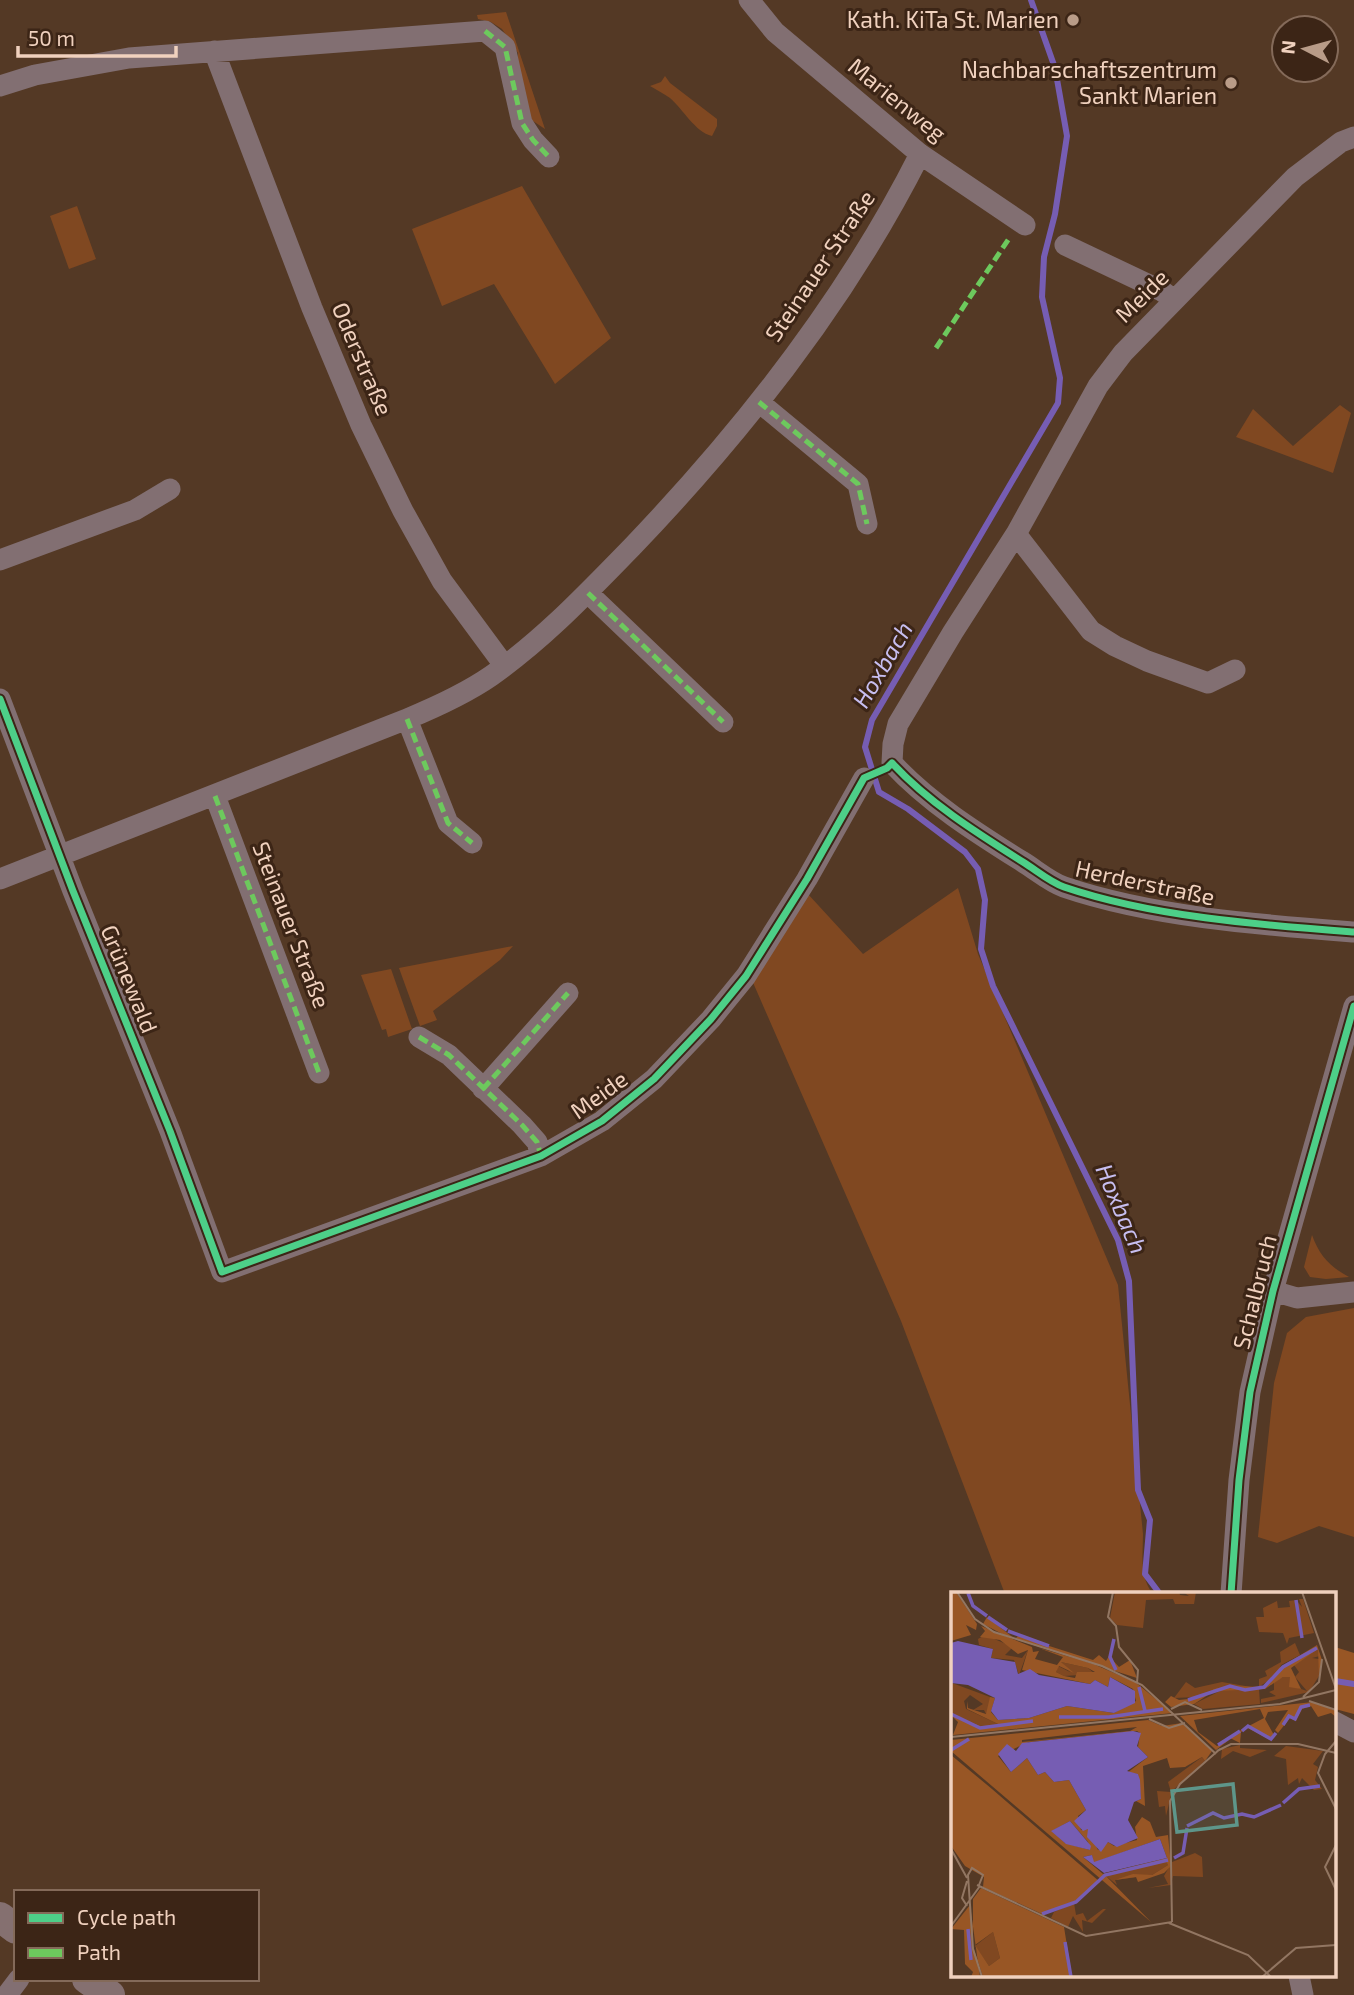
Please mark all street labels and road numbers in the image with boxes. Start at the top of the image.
street label: Marienweg [843,51,952,147]
street label: Steinauer Straße [758,185,880,346]
street label: Meide [1109,263,1174,328]
street label: Oderstraße [327,298,399,419]
street label: Steinauer Straße [247,837,337,1012]
street label: Herderstraße [1073,854,1217,910]
street label: Grünewald [96,921,164,1037]
street label: Meide [564,1064,632,1124]
street label: Schalbruch [1226,1232,1282,1352]

